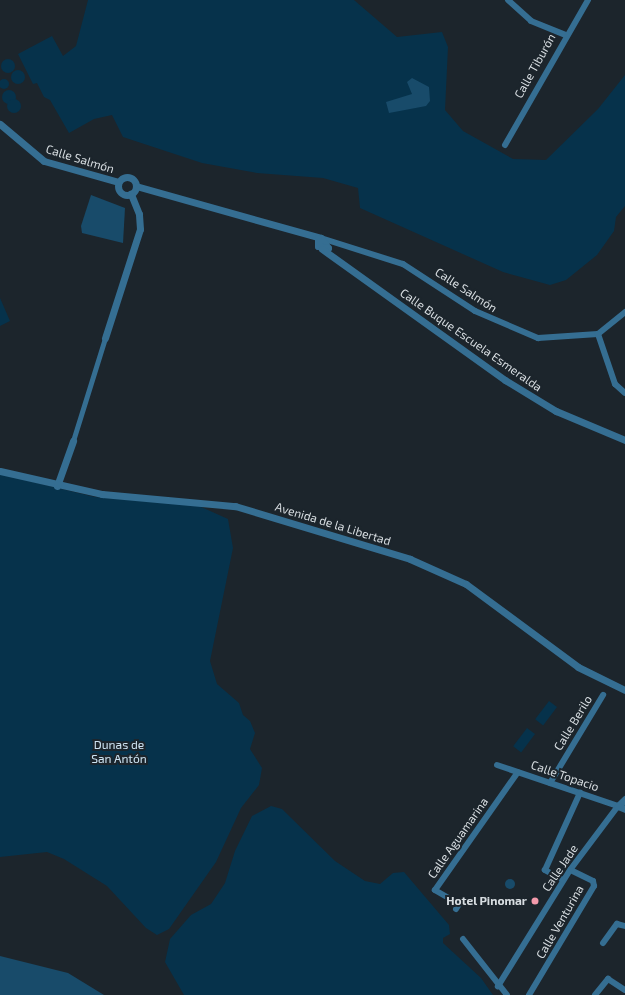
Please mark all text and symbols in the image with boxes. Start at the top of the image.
street label: Calle Tiburón [511,31,559,101]
street label: Calle Salmón [44,142,116,176]
street label: Calle Salmón [432,265,500,315]
street label: Calle Buque Escuela Esmeralda [397,285,545,395]
street label: Avenida de la Libertad [273,500,393,548]
street label: Calle Berilo [551,693,595,753]
park label: Dunas de San Antón [91,738,147,766]
street label: Calle Topacio [529,758,601,794]
street label: Calle Aguamarina [425,795,491,881]
street label: Calle Jade [539,842,581,894]
street label: Calle Venturina [533,883,587,961]
place label: Hotel Pinomar [446,894,527,908]
marker: Hotel Pinomar [530,896,540,906]

